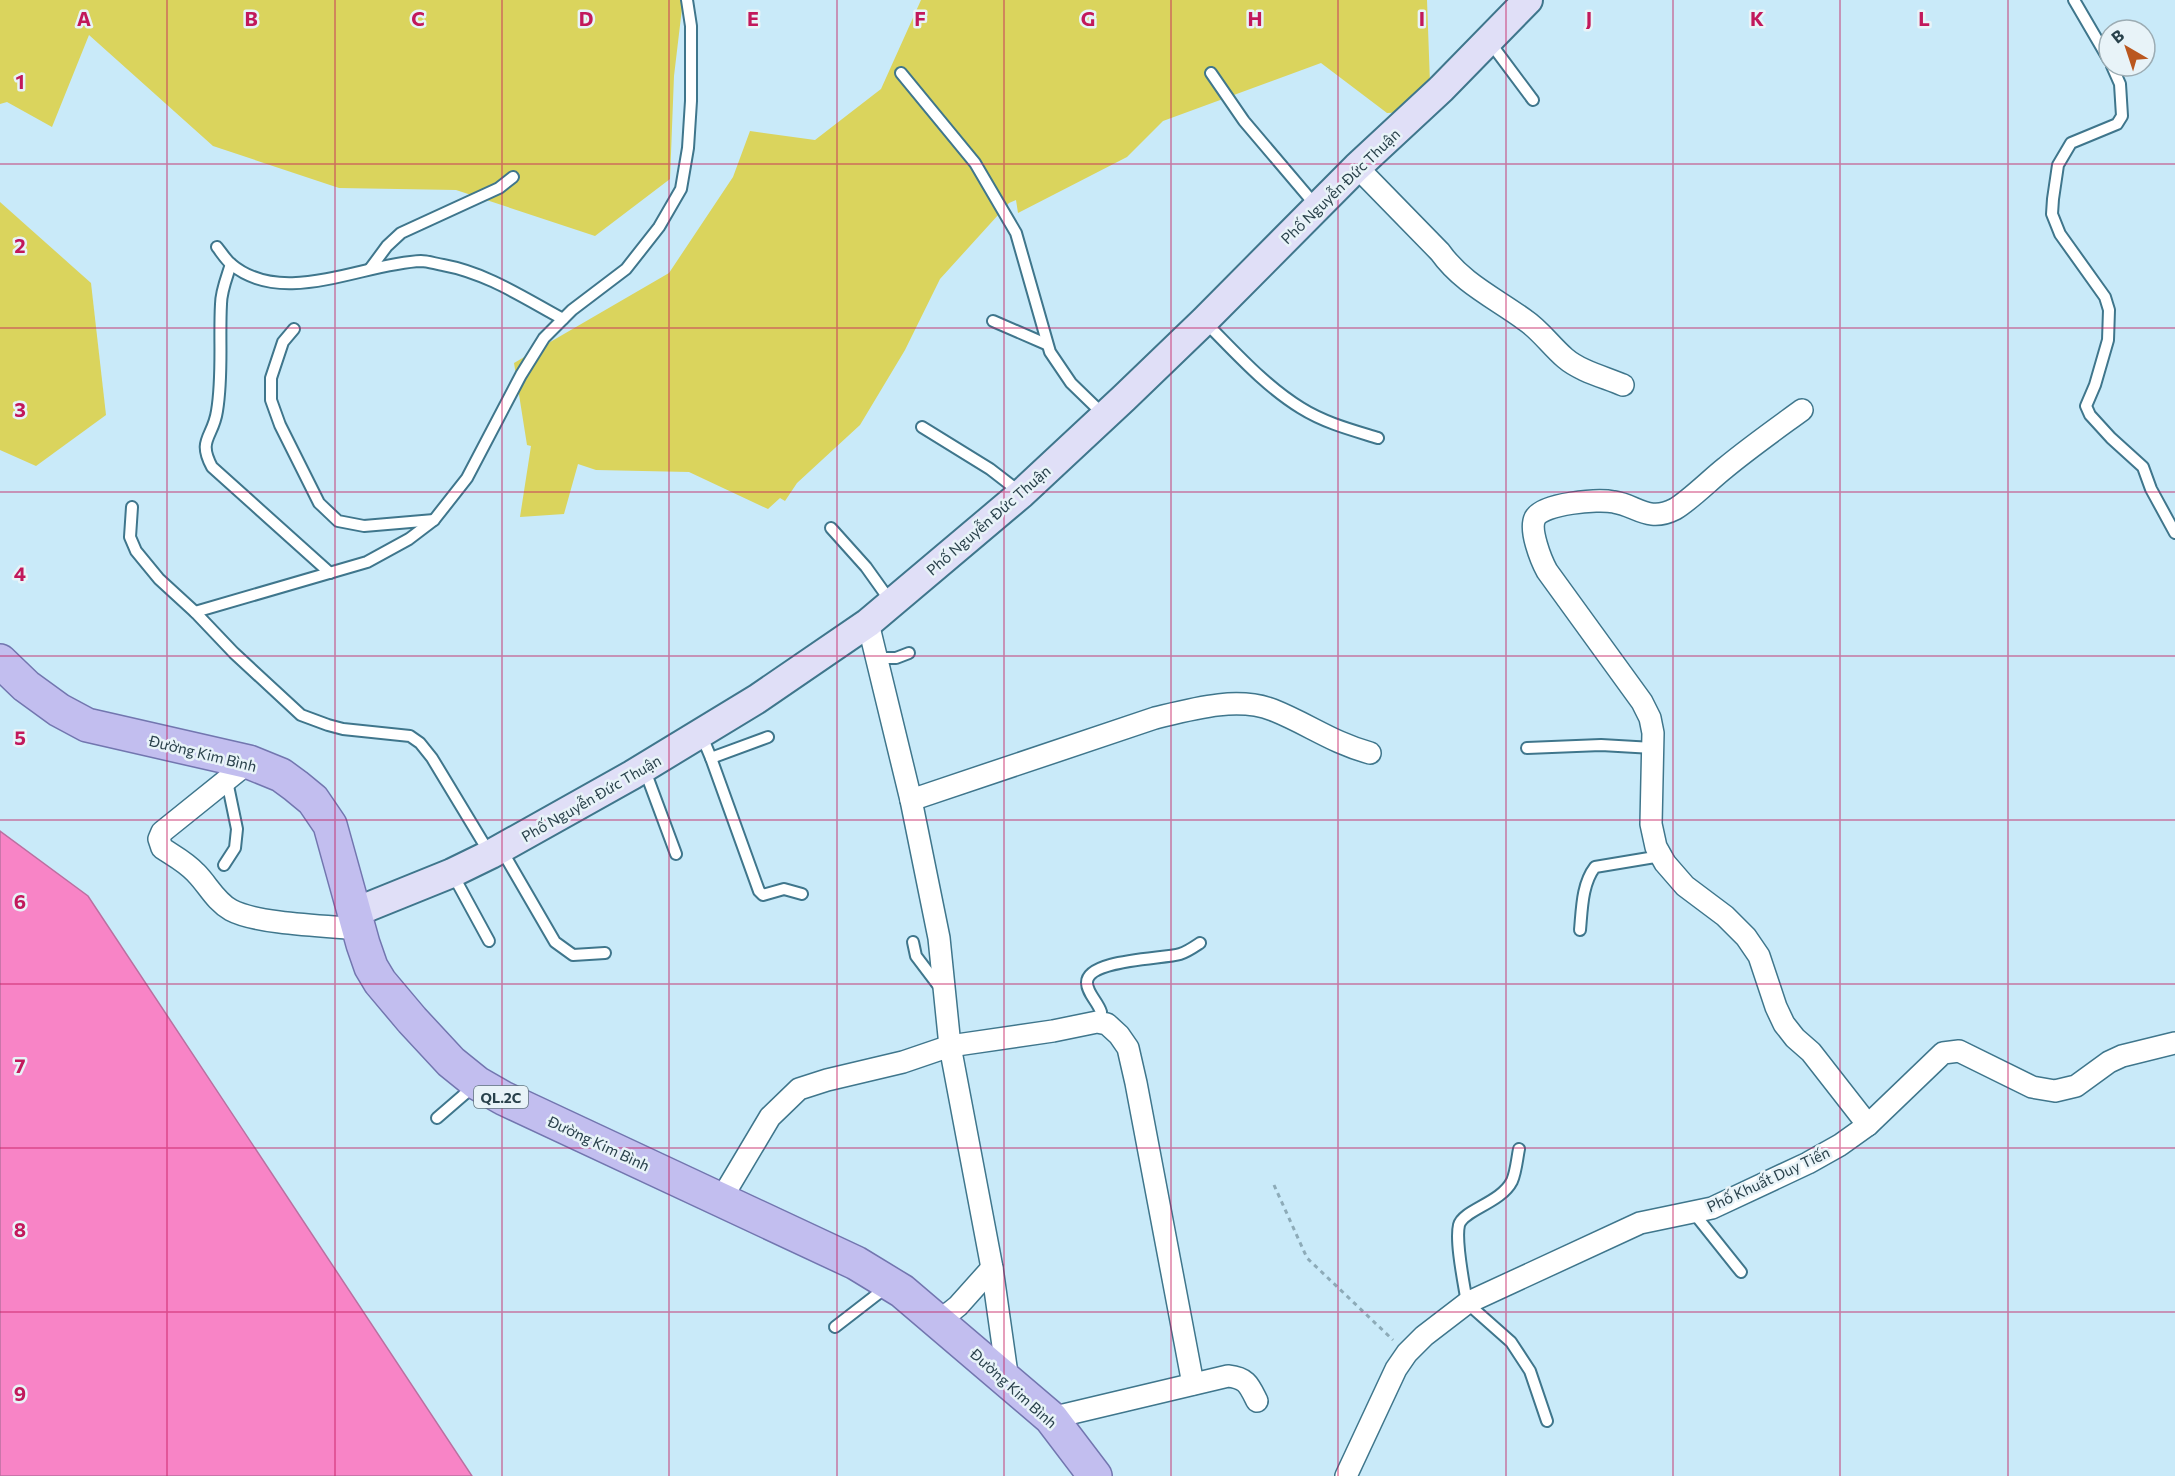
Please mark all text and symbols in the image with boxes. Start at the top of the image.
text: A [77,6,91,30]
text: B [244,6,258,30]
text: C [411,6,425,30]
text: D [579,6,593,30]
text: E [747,6,759,30]
text: F [914,6,926,30]
text: G [1081,6,1095,30]
text: H [1248,6,1263,30]
text: I [1419,6,1425,30]
text: J [1586,6,1592,30]
text: K [1750,6,1764,30]
text: L [1918,6,1930,30]
north arrow [2097,18,2157,78]
text: B [2107,25,2128,47]
text: 1 [15,69,25,93]
street label: Phố Nguyễn Đức Thuận [1277,125,1403,247]
text: 2 [14,233,26,257]
text: 3 [14,397,26,421]
street label: Phố Nguyễn Đức Thuận [922,461,1054,579]
text: 4 [14,561,26,585]
text: 5 [14,725,26,749]
street label: Đường Kim Bình [146,731,259,775]
street label: Phố Nguyễn Đức Thuận [518,751,664,845]
text: 6 [14,889,26,913]
text: 7 [15,1053,26,1077]
road number: QL.2C [474,1086,528,1108]
street label: Đường Kim Bình [544,1111,653,1174]
street label: Phố Khuất Duy Tiến [1704,1143,1832,1215]
text: 8 [14,1217,26,1241]
street label: Đường Kim Bình [966,1344,1061,1432]
text: 9 [14,1381,26,1405]

